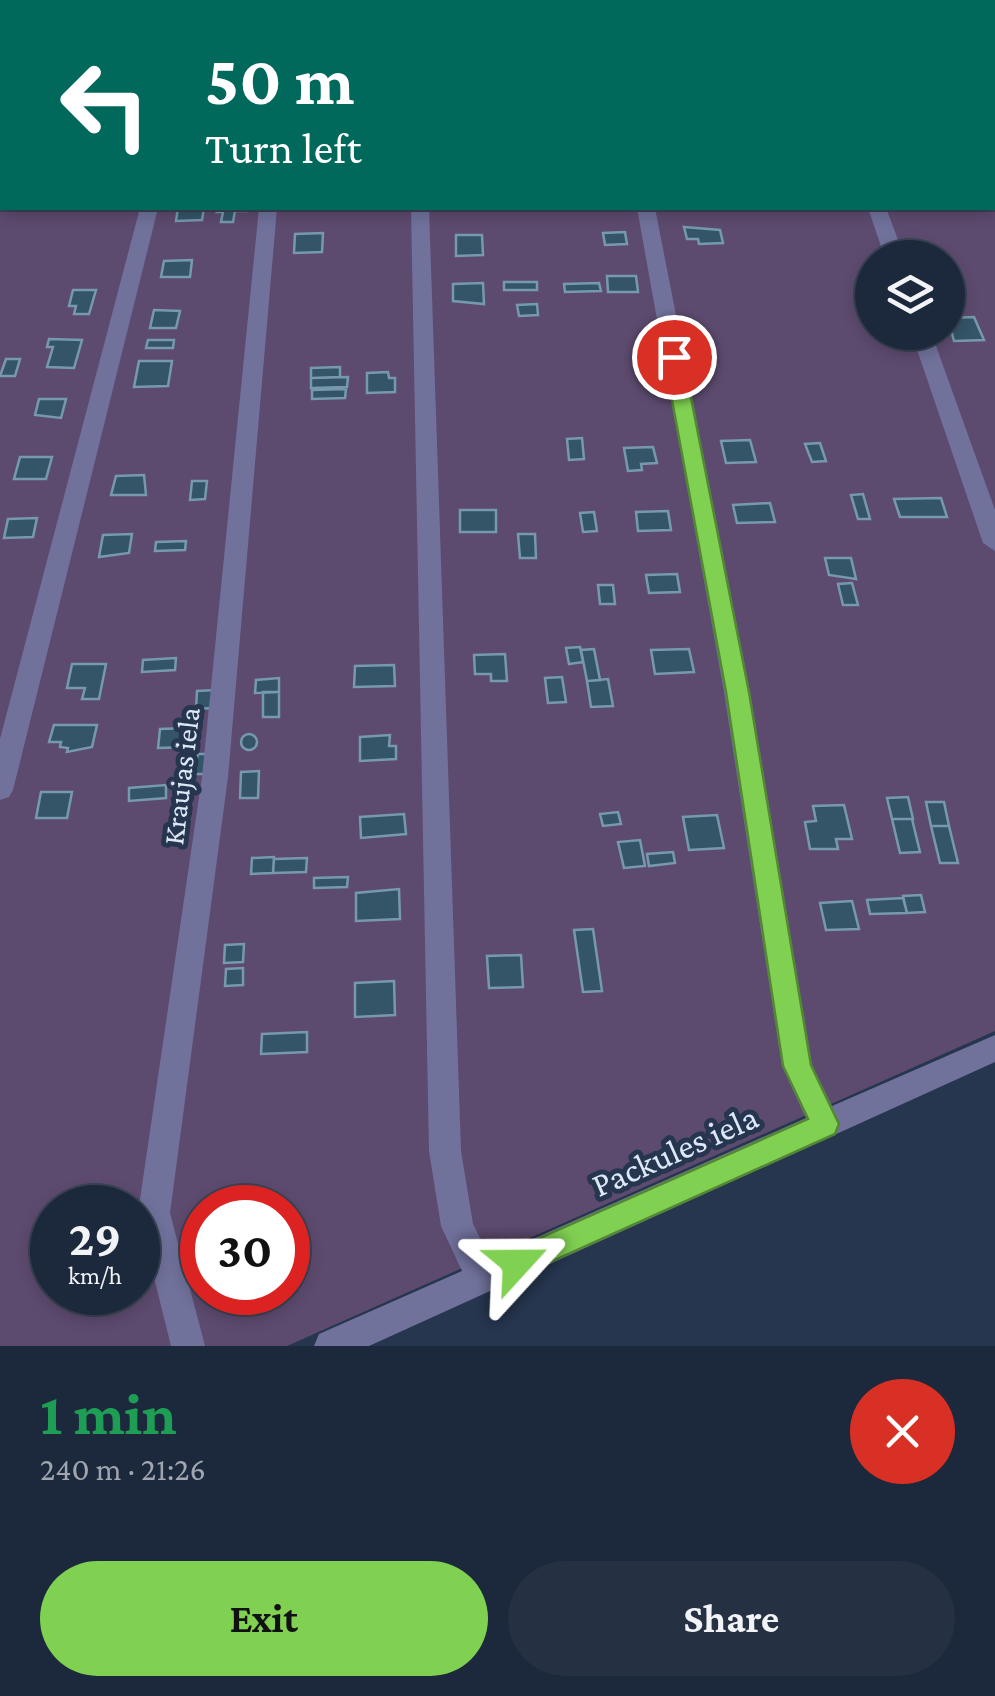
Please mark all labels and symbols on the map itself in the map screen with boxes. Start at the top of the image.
pin [632,315,717,400]
street label: Kraujas iela [156,705,207,847]
street label: Packules iela [586,1097,764,1205]
speed limit sign: 30 [180,1185,310,1315]
position arrow [465,1211,569,1315]

